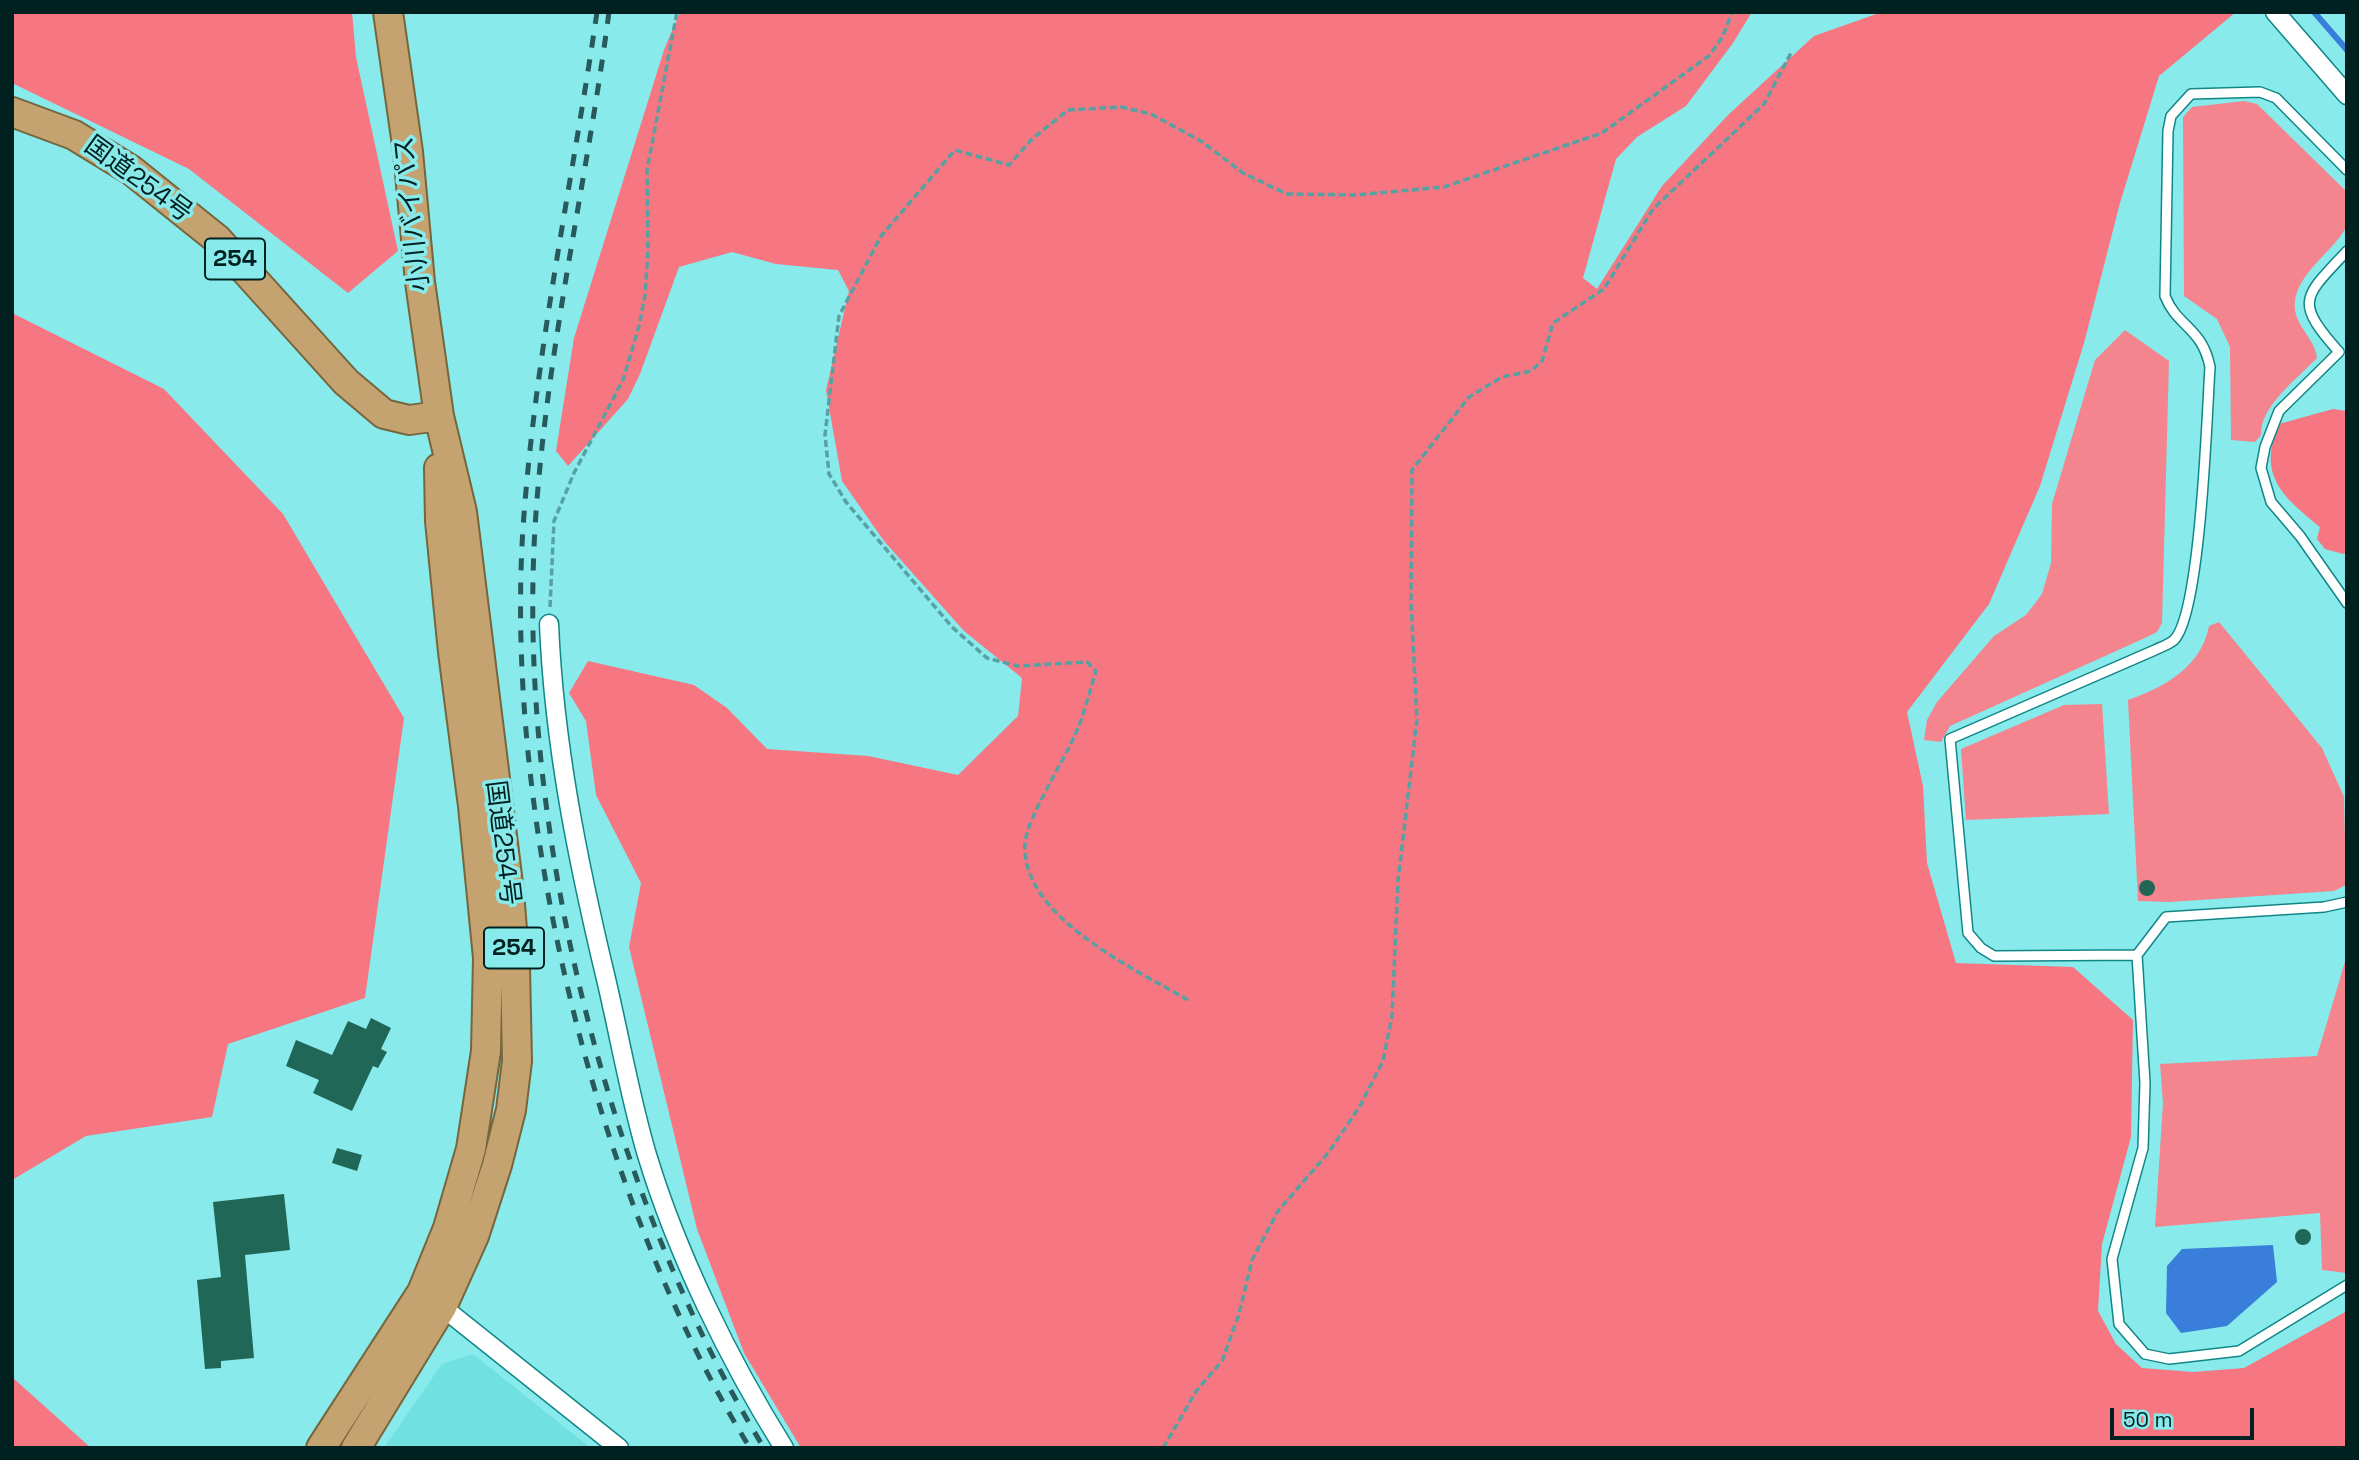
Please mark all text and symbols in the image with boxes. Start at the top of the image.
street label: 国道254号 [78,130,198,230]
street label: 小川バイパス [389,135,437,293]
road number: 254 [205,238,265,280]
street label: 国道254号 [479,779,525,907]
road number: 254 [484,928,544,968]
scale bar [2114,1394,2258,1438]
text: 50 m [2123,1406,2173,1433]

